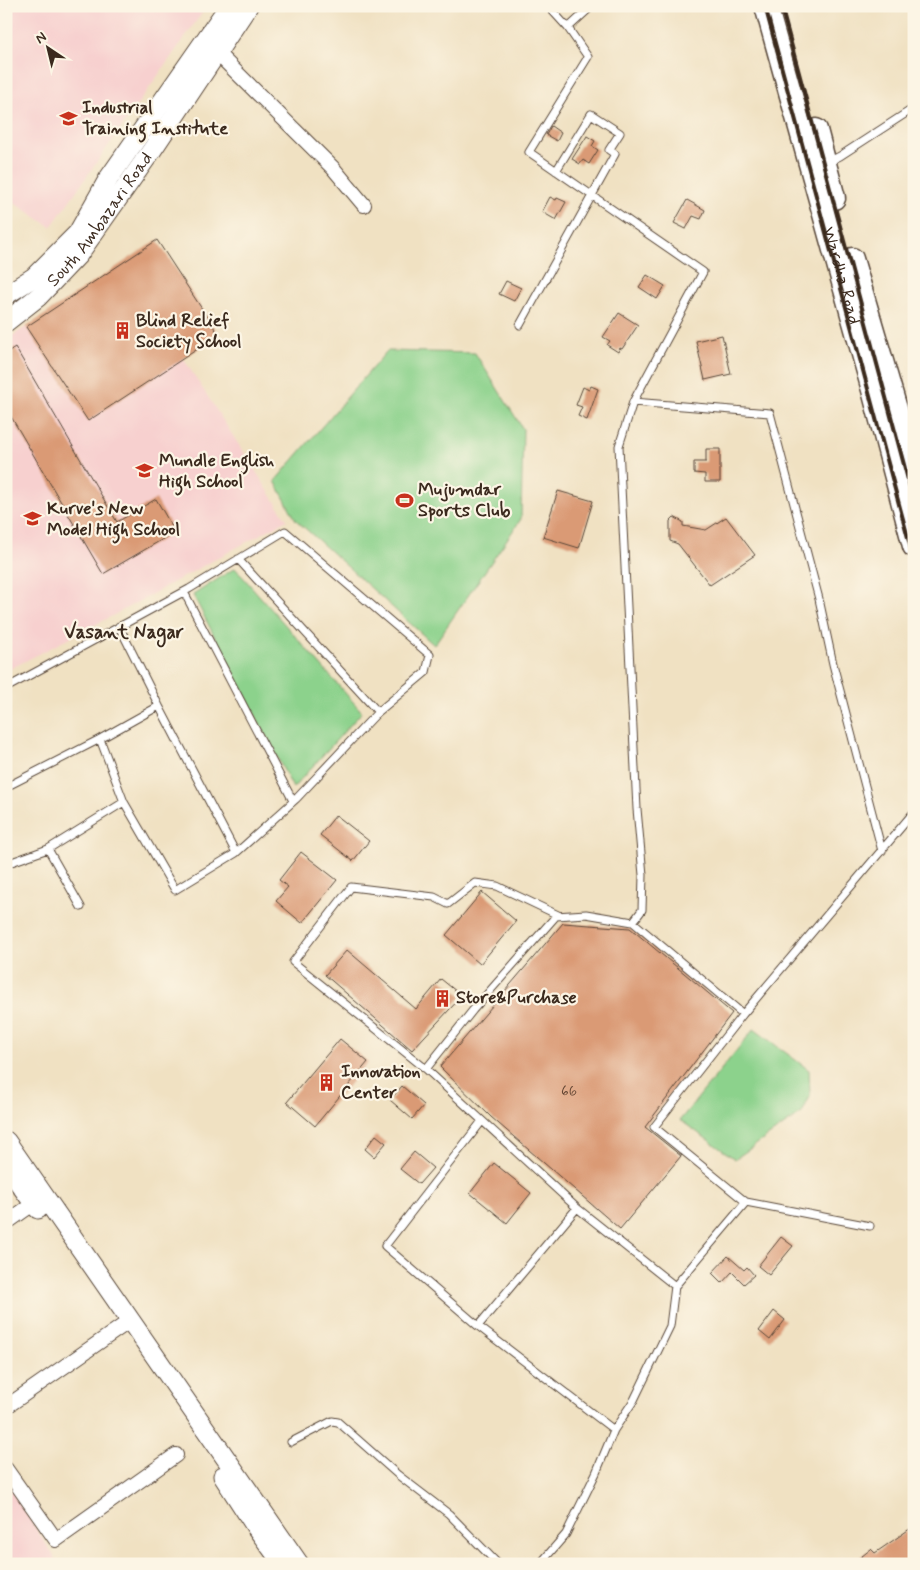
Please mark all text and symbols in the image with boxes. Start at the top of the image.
north arrow [22,22,72,72]
text: N [32,28,50,48]
place label: Industrial Training Institute [82,96,228,143]
school or university icon: Industrial Training Institute [58,108,78,128]
street label: South Ambazari Road [42,148,159,292]
street label: Wardha Road [816,224,866,327]
place label: Blind Relief Society School [136,309,242,354]
building icon: Blind Relief Society School [112,321,132,341]
place label: Mundle English High School [159,449,274,496]
school or university icon: Mundle English High School [135,461,155,481]
place label: Mujumdar Sports Club [418,478,511,523]
sports icon: Mujumdar Sports Club [394,490,414,510]
place label: Kurve's New Model High School [47,497,180,544]
school or university icon: Kurve's New Model High School [23,509,43,529]
district label: Vasant Nagar [64,620,184,648]
place label: Store&Purchase [456,986,577,1010]
building icon: Store&Purchase [432,988,452,1008]
place label: Innovation Center [341,1060,421,1105]
building icon: Innovation Center [317,1072,337,1092]
house number: 66 [561,1082,577,1102]

